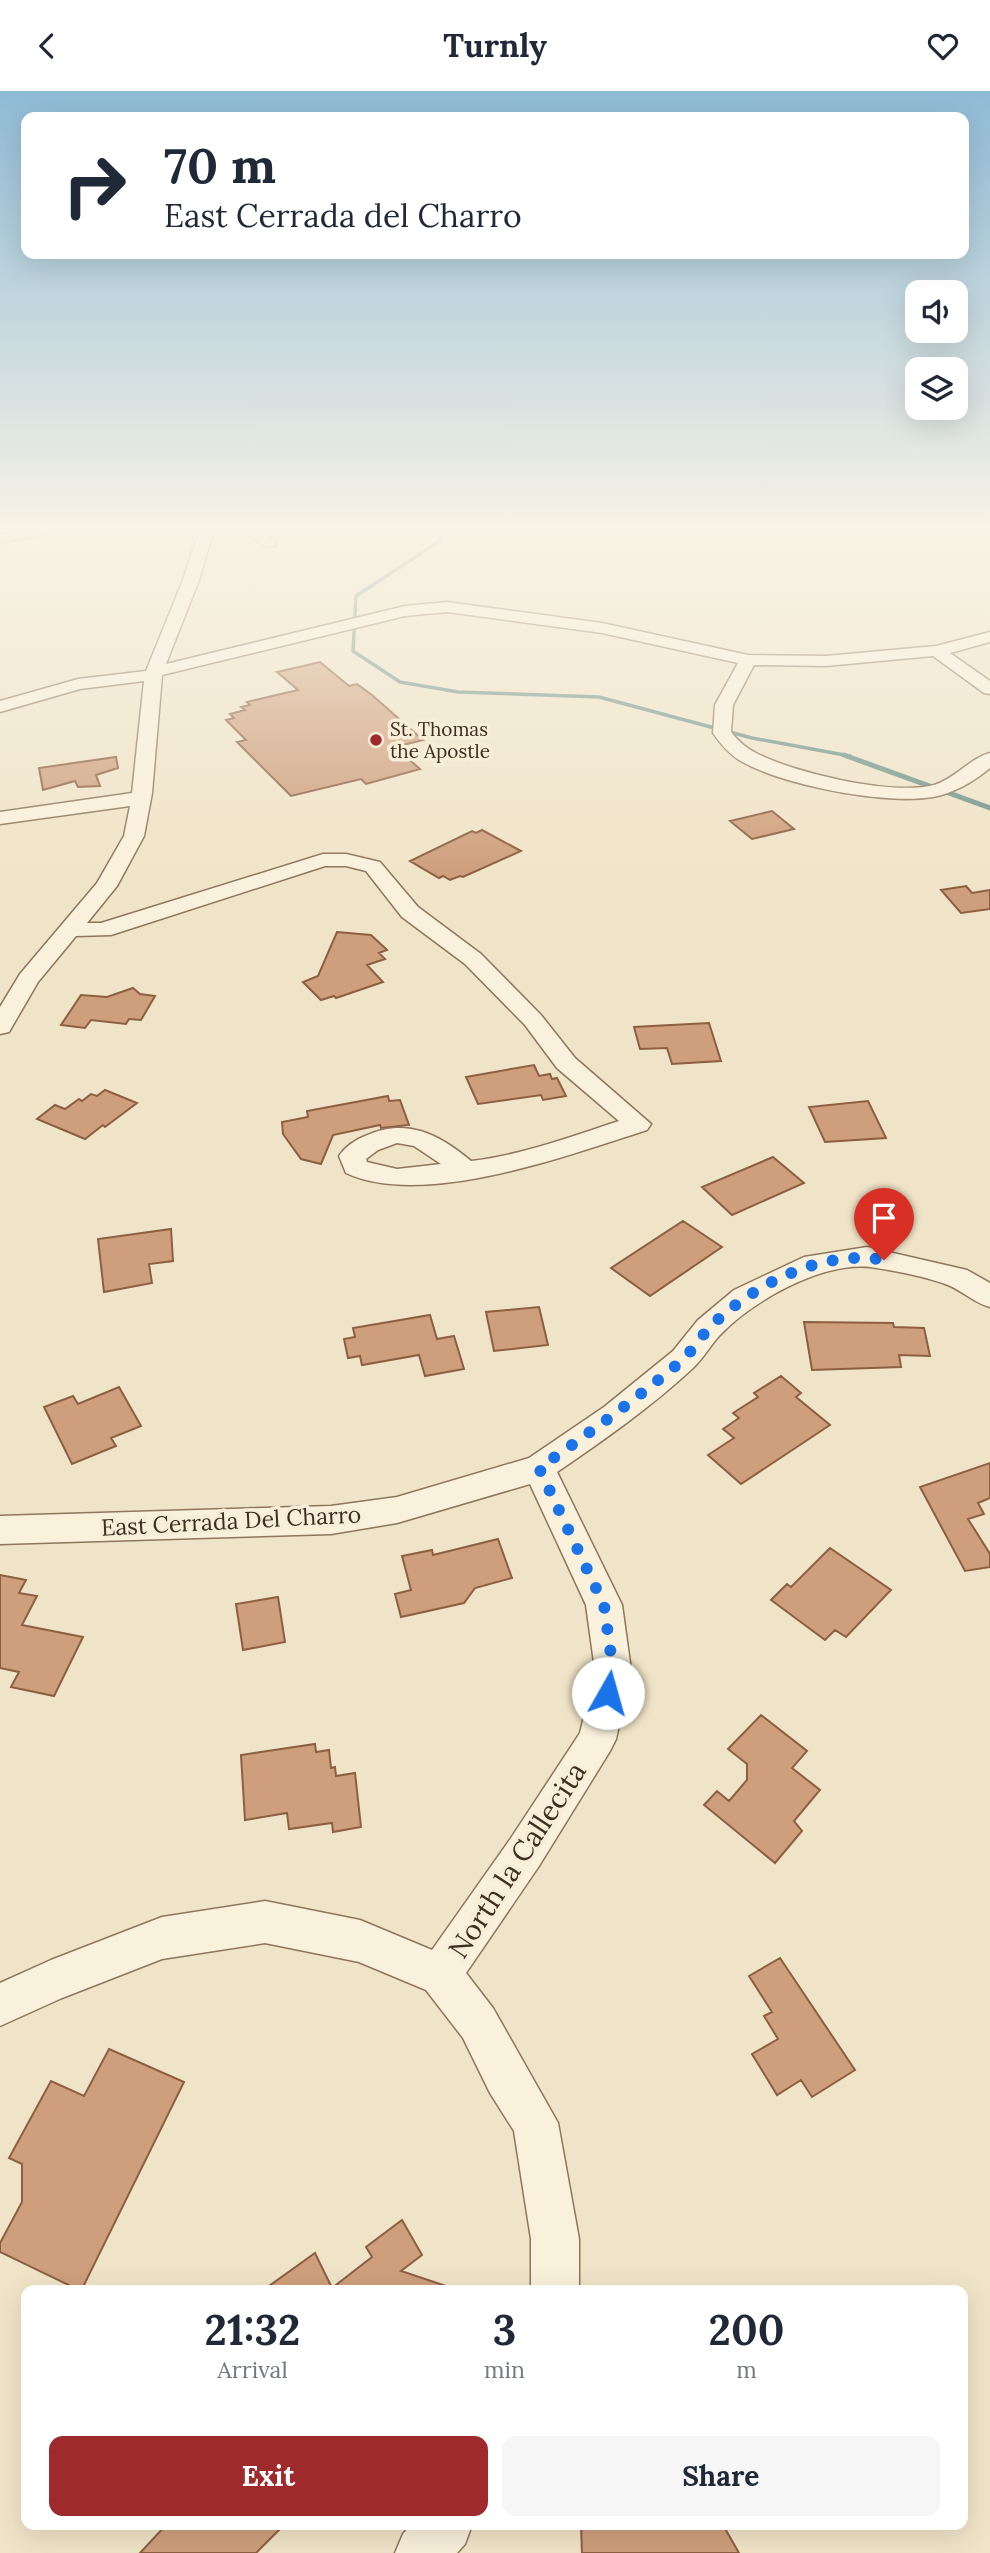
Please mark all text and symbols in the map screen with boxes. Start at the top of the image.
text: Turnly [443,25,547,66]
icon: back [28,27,66,65]
icon: heart [924,27,962,65]
text: 70 m [164,134,276,196]
icon: right [49,140,140,231]
text: East Cerrada del Charro [164,195,522,236]
map controls [905,280,968,420]
button: sound [905,280,968,343]
button: layers [905,357,968,420]
place label: St. Thomas the Apostle [390,717,490,763]
marker: St. Thomas the Apostle [368,732,384,748]
pin [854,1188,914,1260]
icon: arrive [865,1199,903,1237]
street label: East Cerrada Del Charro [100,1499,362,1542]
position arrow [571,1656,645,1730]
street label: North la Callecita [440,1755,594,1965]
text: 21:32 [205,2303,300,2357]
text: 3 [493,2303,516,2357]
text: 200 [709,2303,784,2357]
text: Arrival [217,2355,288,2384]
text: min [484,2355,525,2384]
text: m [736,2355,757,2384]
button: Exit [49,2436,488,2516]
button: Share [502,2436,940,2516]

